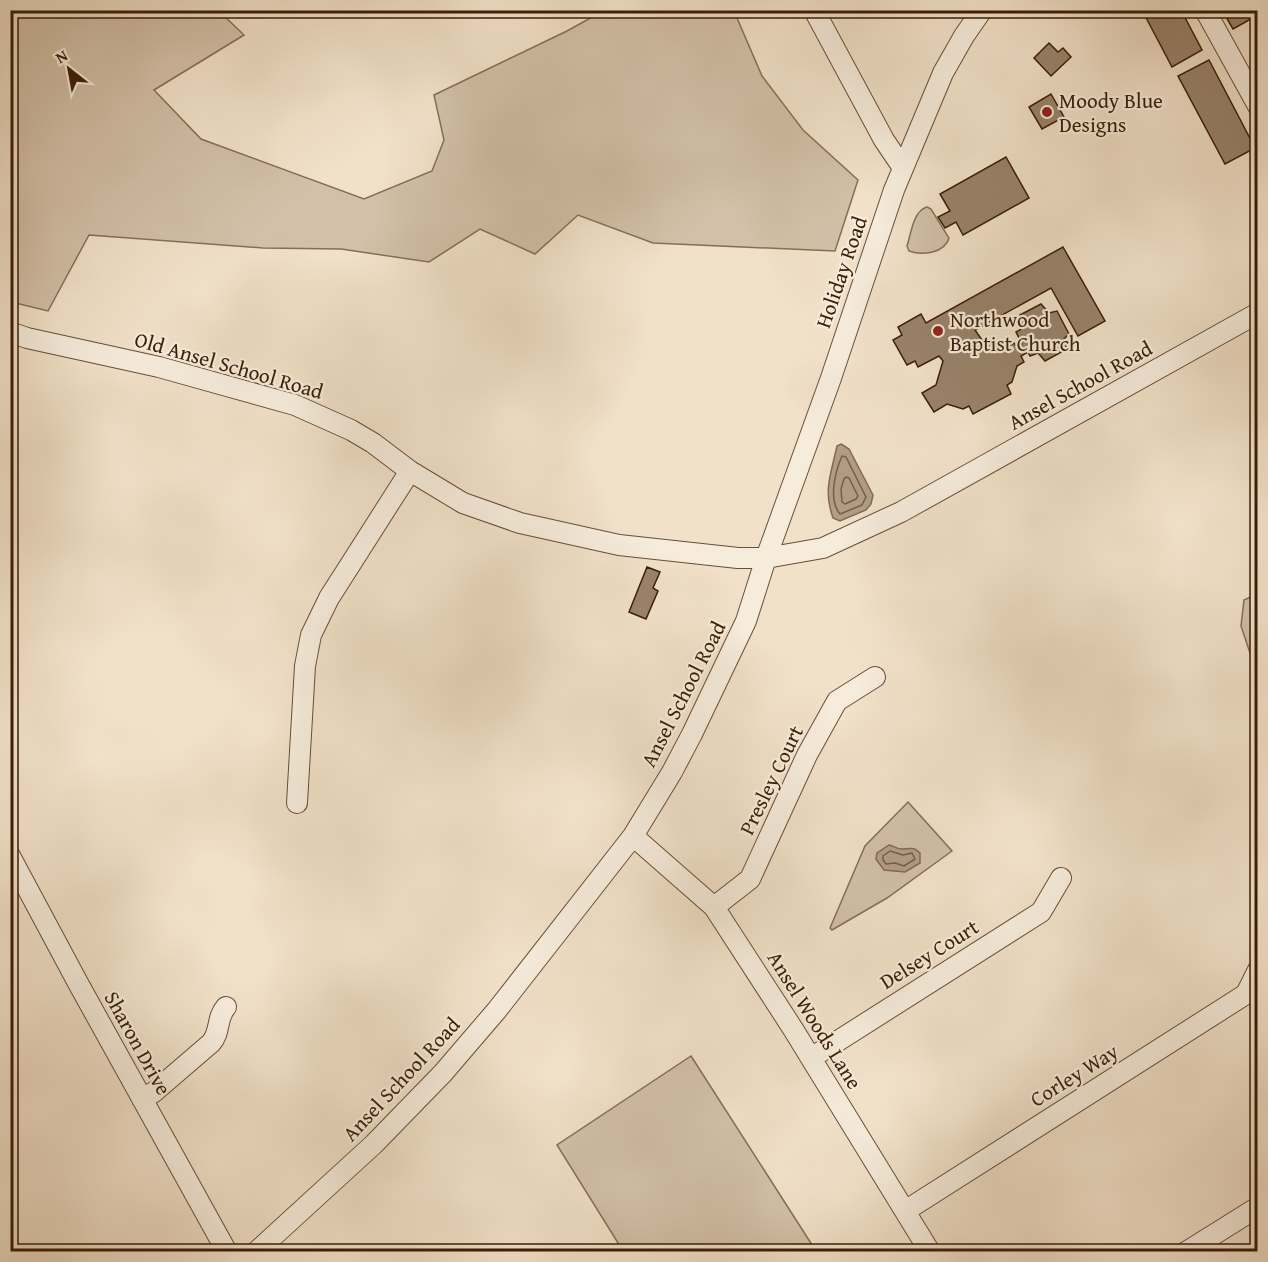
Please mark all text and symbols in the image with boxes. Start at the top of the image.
north arrow [39,39,99,99]
text: N [51,43,72,69]
place label: Moody Blue Designs [1059,85,1163,140]
marker: Moody Blue Designs [1040,105,1054,119]
street label: Holiday Road [807,211,875,332]
place label: Northwood Baptist Church [950,304,1081,359]
street label: Old Ansel School Road [131,323,328,407]
marker: Northwood Baptist Church [931,324,945,338]
street label: Ansel School Road [1002,332,1158,437]
street label: Ansel School Road [633,615,734,772]
street label: Presley Court [731,720,811,840]
street label: Delsey Court [874,911,985,997]
street label: Ansel Woods Lane [760,945,870,1095]
street label: Sharon Drive [97,985,179,1101]
street label: Ansel School Road [335,1009,467,1148]
street label: Corley Way [1024,1035,1125,1114]

